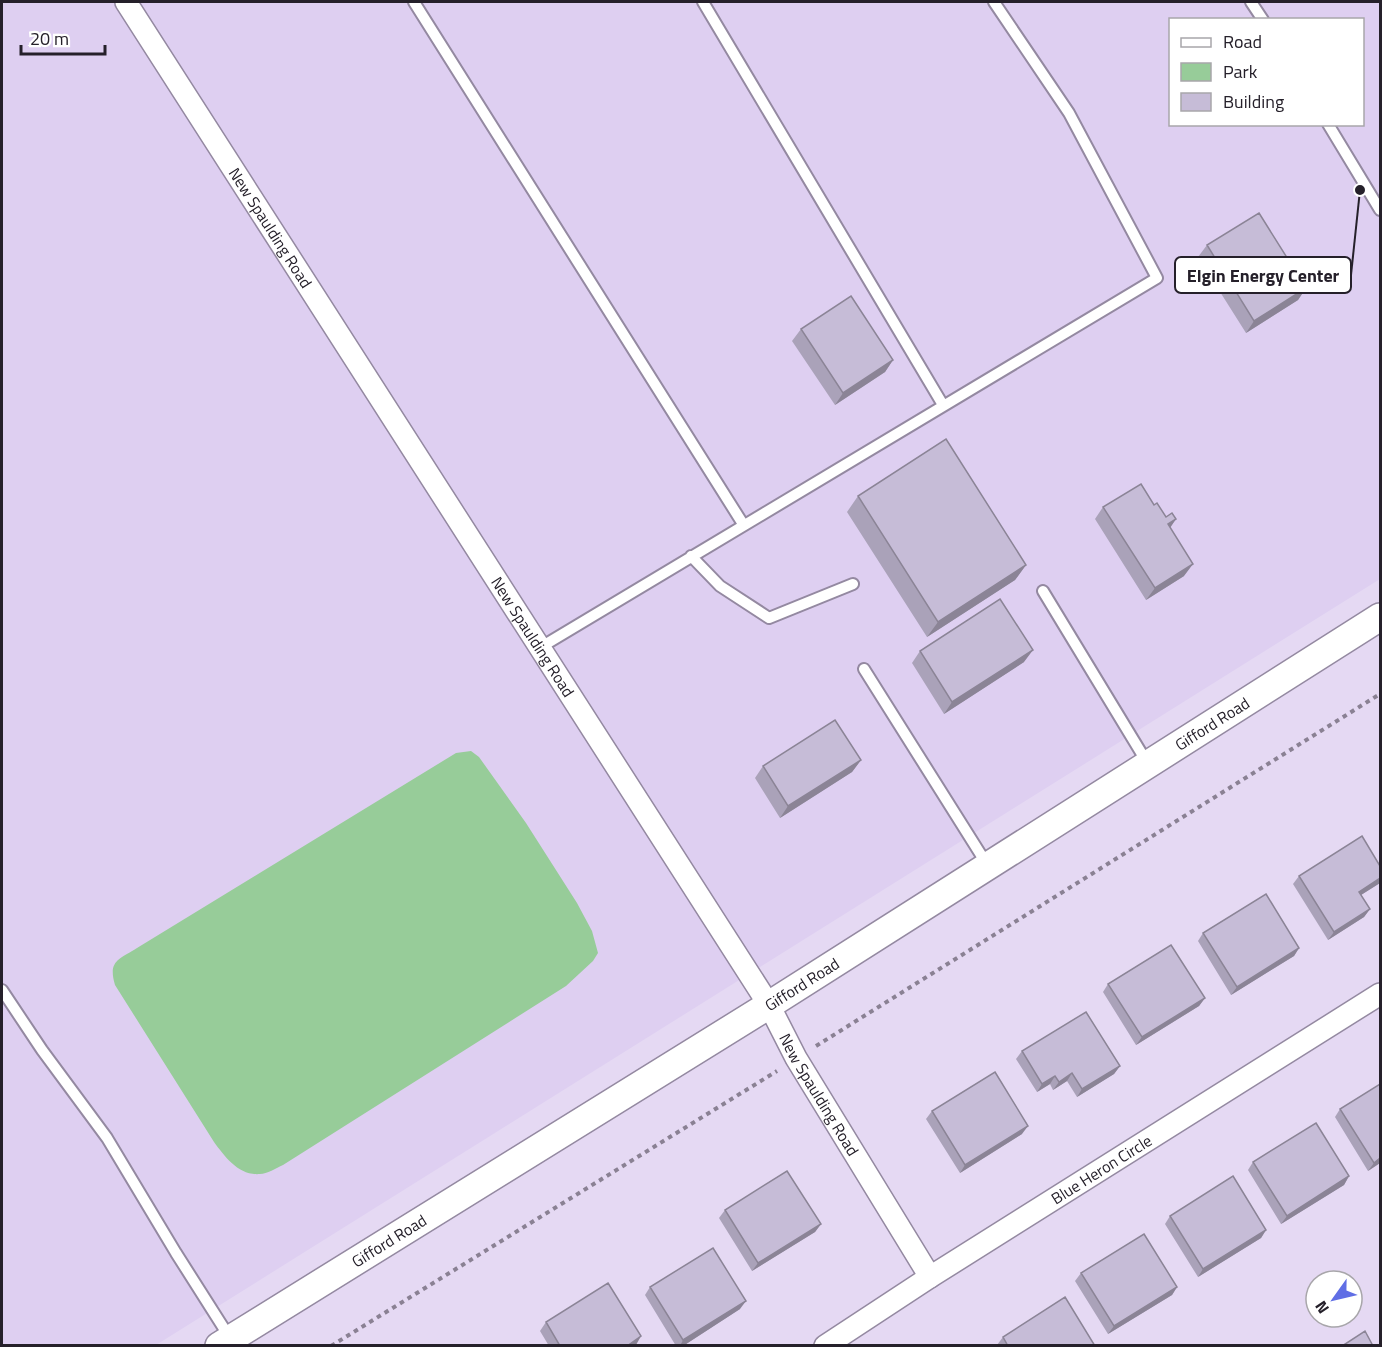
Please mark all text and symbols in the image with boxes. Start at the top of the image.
scale bar [21,18,105,56]
legend [1169,18,1364,126]
text: 20 m [30,25,69,52]
text: Road [1223,28,1262,55]
text: Park [1223,58,1258,85]
text: Building [1223,88,1284,115]
street label: New Spaulding Road [223,163,318,293]
callout: Elgin Energy Center [1175,257,1351,293]
text: Elgin Energy Center [1187,262,1340,289]
street label: New Spaulding Road [485,572,581,702]
street label: Gifford Road [1170,691,1254,756]
street label: Gifford Road [760,951,844,1017]
street label: New Spaulding Road [773,1029,865,1160]
street label: Blue Heron Circle [1046,1129,1156,1210]
street label: Gifford Road [347,1208,431,1273]
north arrow [1304,1269,1364,1329]
text: N [1309,1296,1335,1319]

